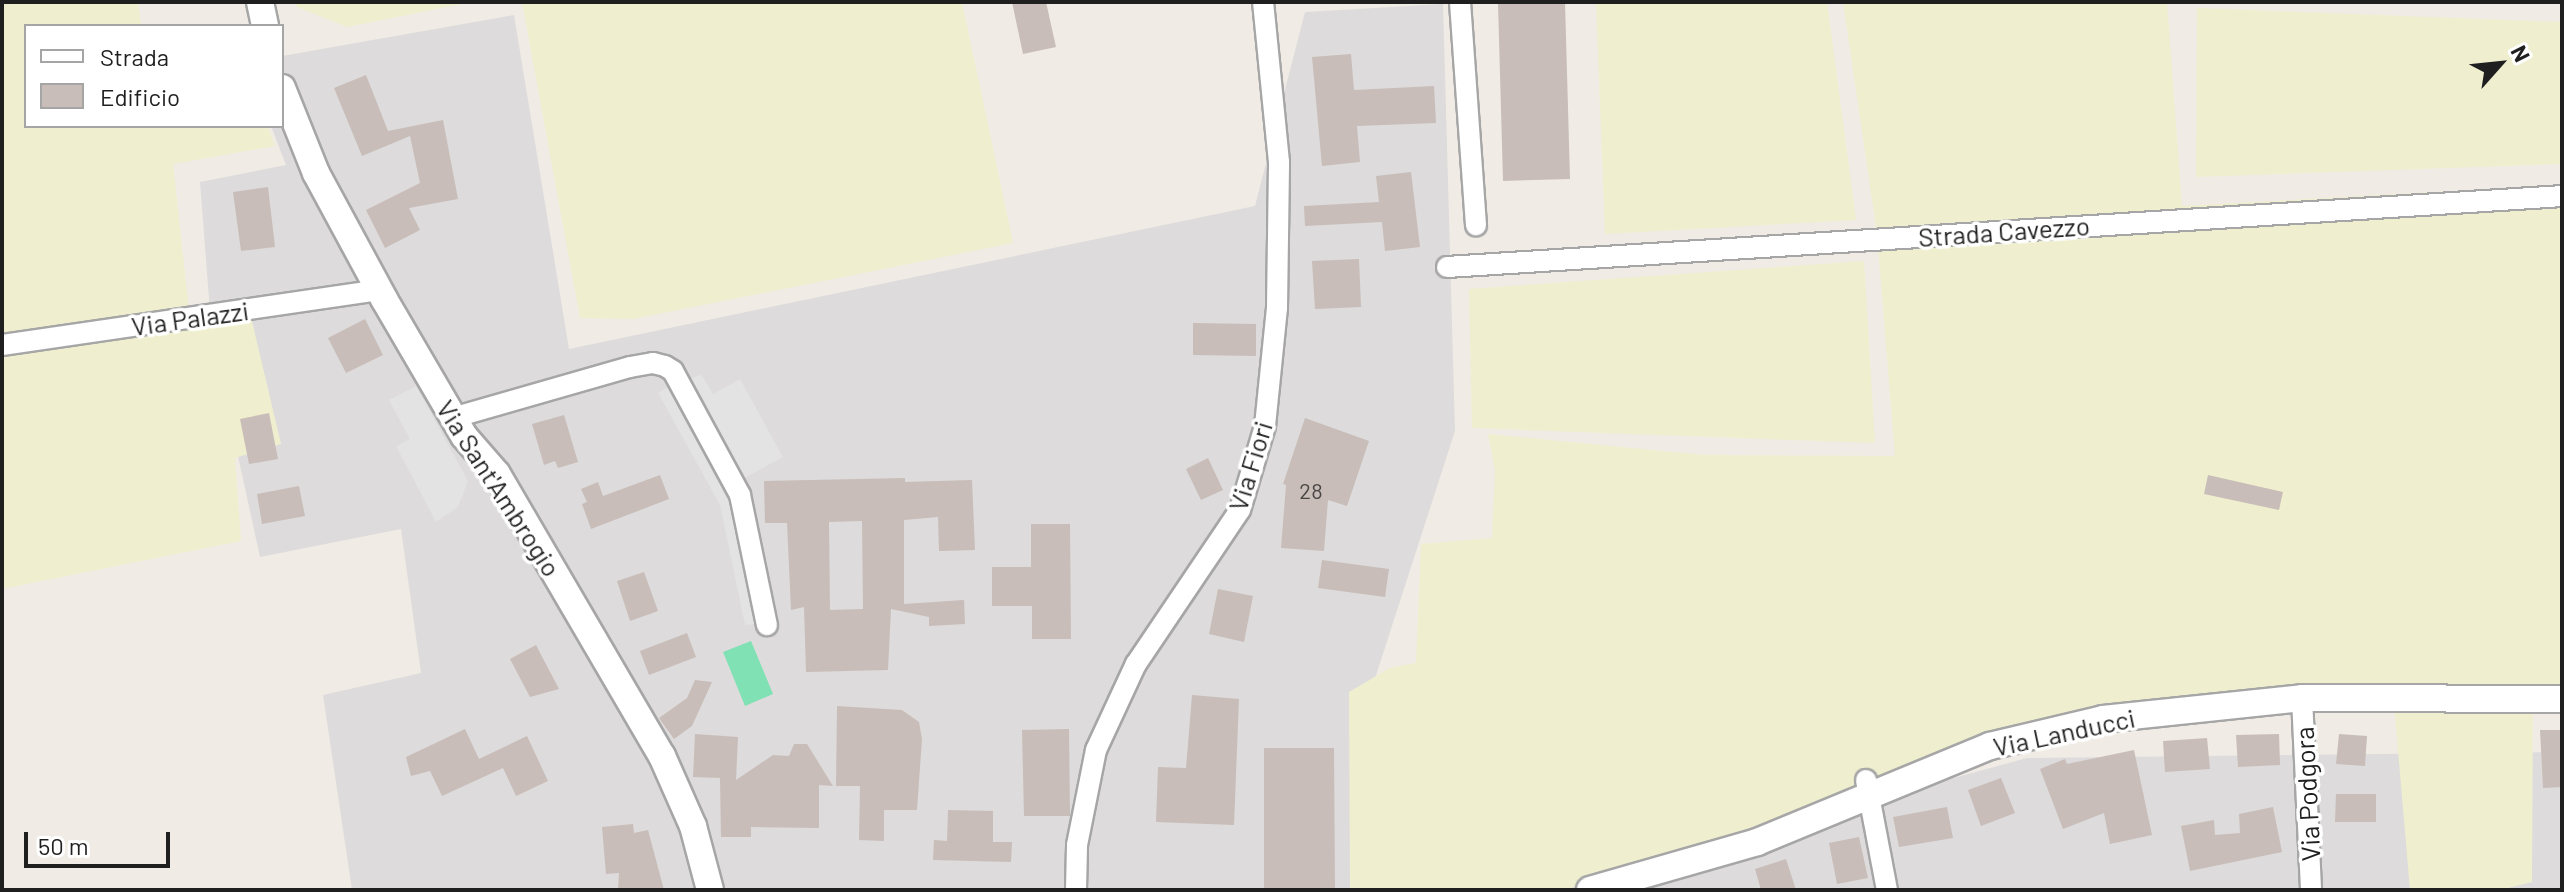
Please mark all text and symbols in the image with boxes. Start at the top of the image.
legend [24,24,284,128]
north arrow [2460,24,2540,104]
text: N [2506,41,2536,66]
text: Strada [100,42,169,71]
text: Edificio [100,82,180,111]
street label: Strada Cavezzo [1917,209,2091,253]
street label: Via Palazzi [129,294,251,342]
street label: Via Sant'Ambrogio [430,394,568,582]
street label: Via Fiori [1222,417,1278,515]
house number: 28 [1299,478,1323,504]
street label: Via Landucci [1990,702,2138,762]
street label: Via Podgora [2288,726,2326,862]
scale bar [28,816,174,866]
text: 50 m [38,831,89,860]

